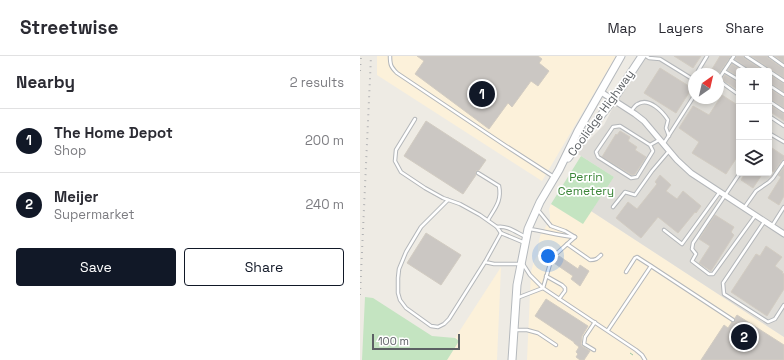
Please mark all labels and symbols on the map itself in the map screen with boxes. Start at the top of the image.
street label: Coolidge Highway [564,66,638,160]
north arrow [688,68,724,104]
pin: 1 [469,79,495,109]
park label: Perrin Cemetery [558,169,614,199]
your location [538,246,558,266]
pin: 2 [731,322,757,352]
scale bar [372,332,460,351]

